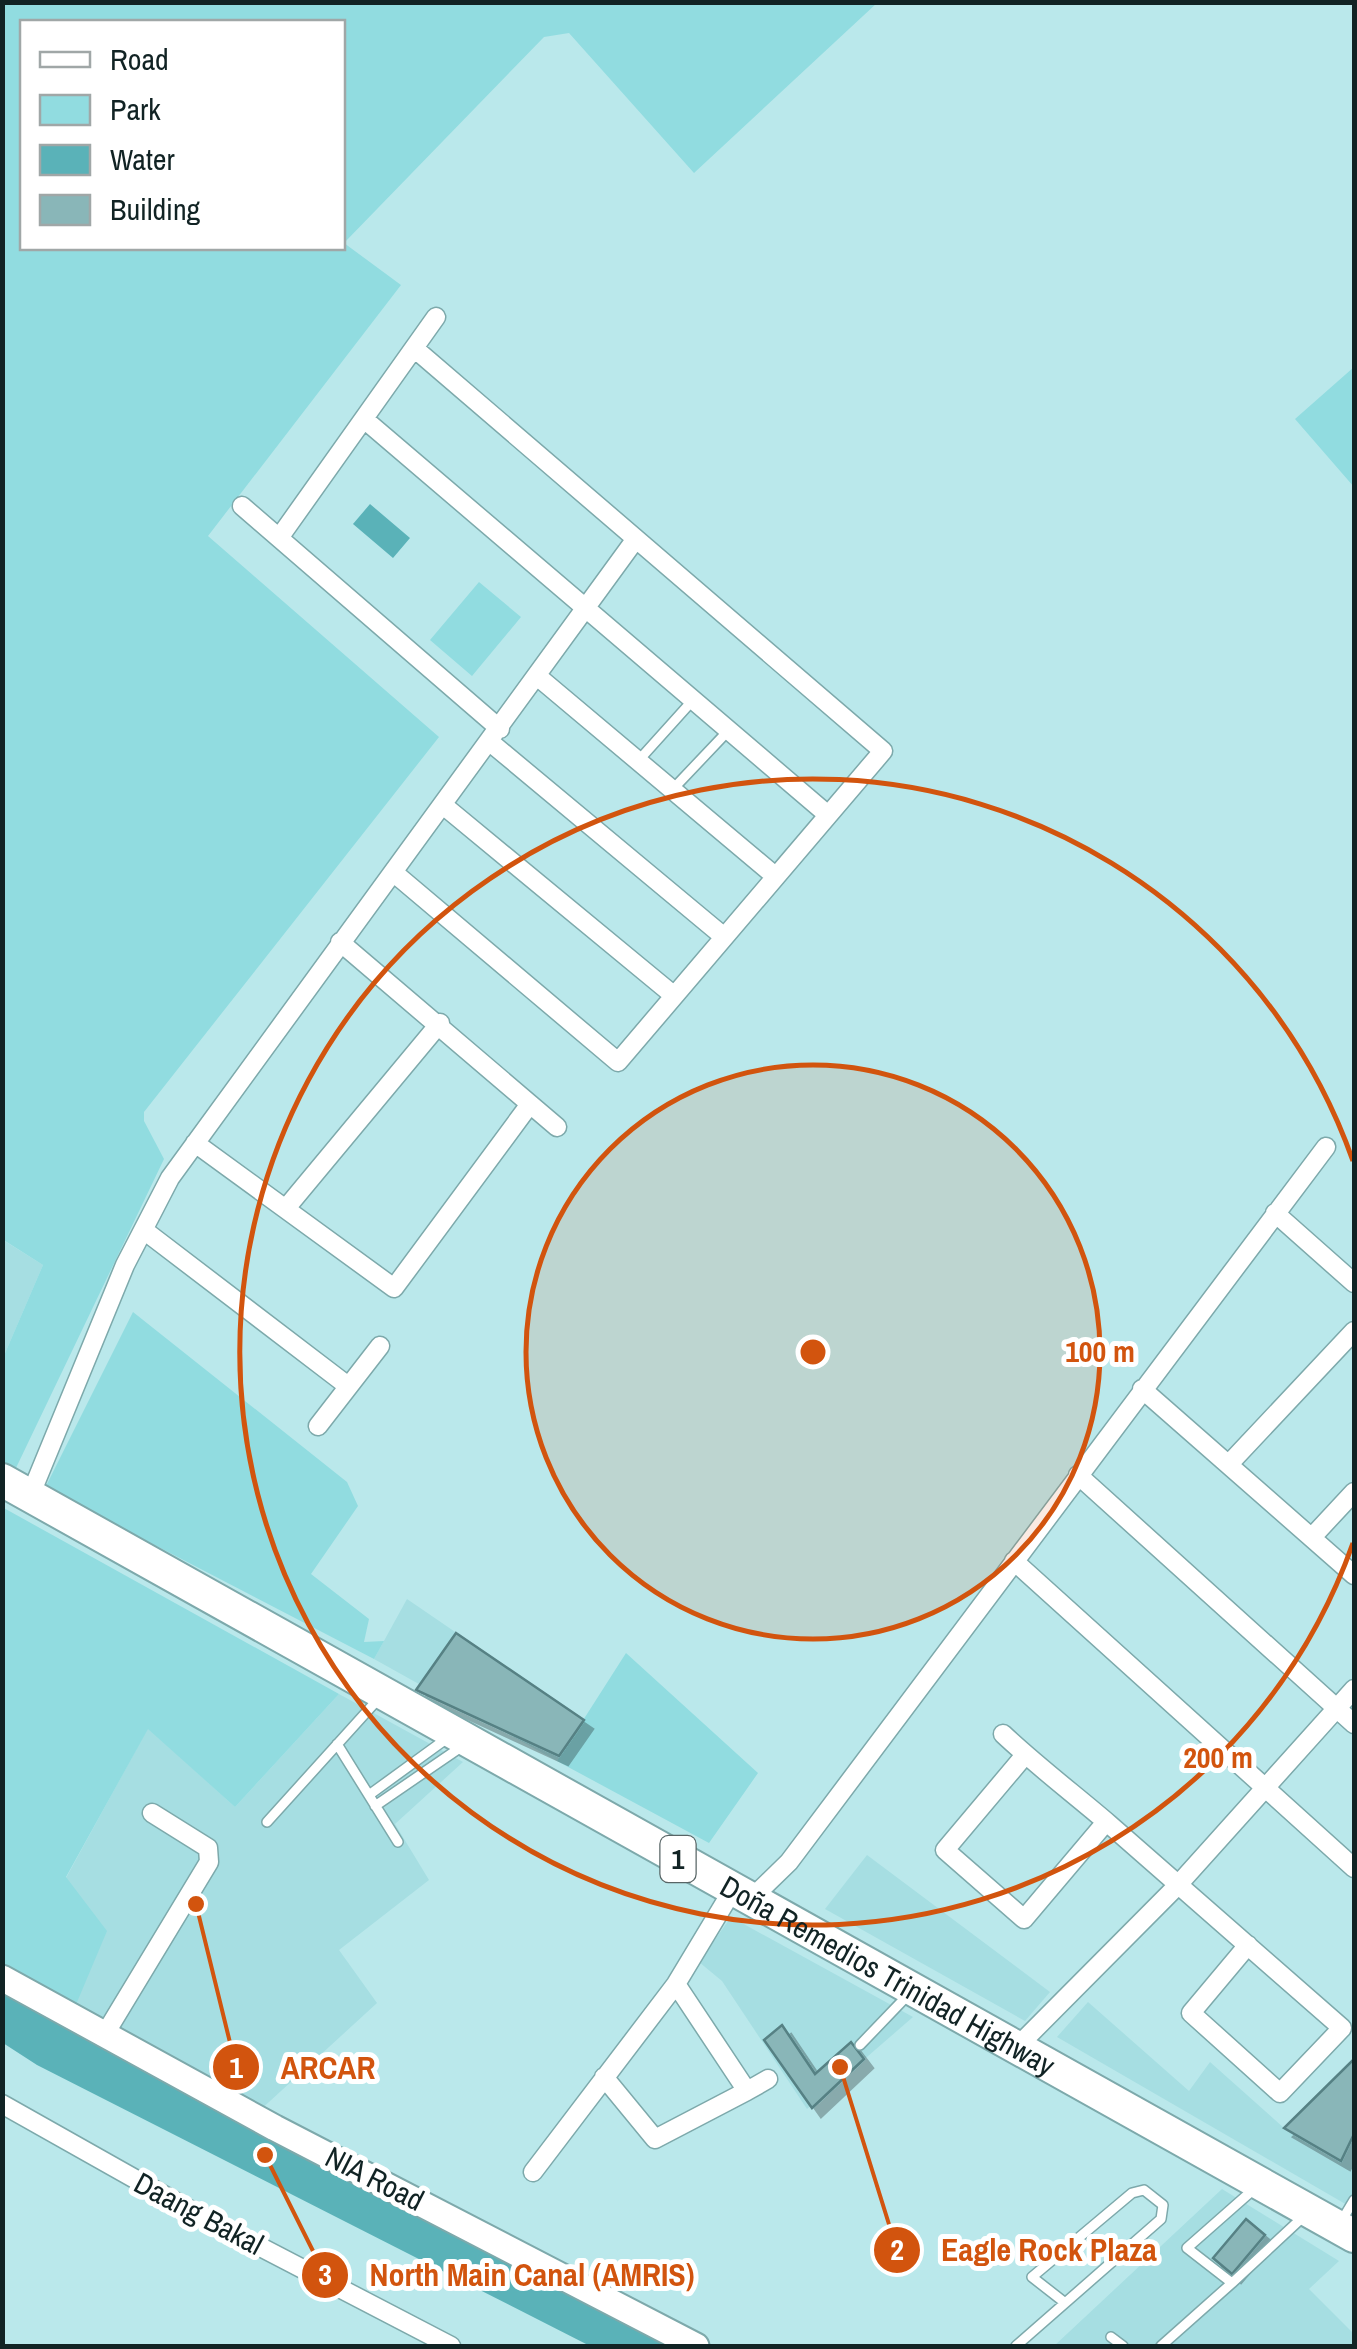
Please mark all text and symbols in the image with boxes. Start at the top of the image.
legend [20,20,345,250]
text: Road [110,39,169,79]
text: Park [110,89,161,129]
text: Water [110,139,176,179]
text: Building [110,189,201,229]
text: 100 m [1065,1331,1135,1371]
centre of rings [795,1334,831,1370]
text: 200 m [1183,1737,1253,1777]
road number: 1 [660,1836,696,1882]
street label: Doña Remedios Trinidad Highway [713,1866,1063,2085]
callout: ARCAR [211,2036,395,2098]
text: ARCAR [281,2046,375,2089]
text: 1 [229,2047,243,2087]
street label: NIA Road [319,2136,431,2220]
street label: Daang Bakal [127,2162,271,2264]
callout: Eagle Rock Plaza [872,2219,1177,2281]
text: Eagle Rock Plaza [941,2228,1157,2271]
text: 2 [890,2229,904,2269]
callout: North Main Canal (AMRIS) [300,2244,715,2306]
text: North Main Canal (AMRIS) [369,2253,695,2296]
text: 3 [318,2254,332,2294]

